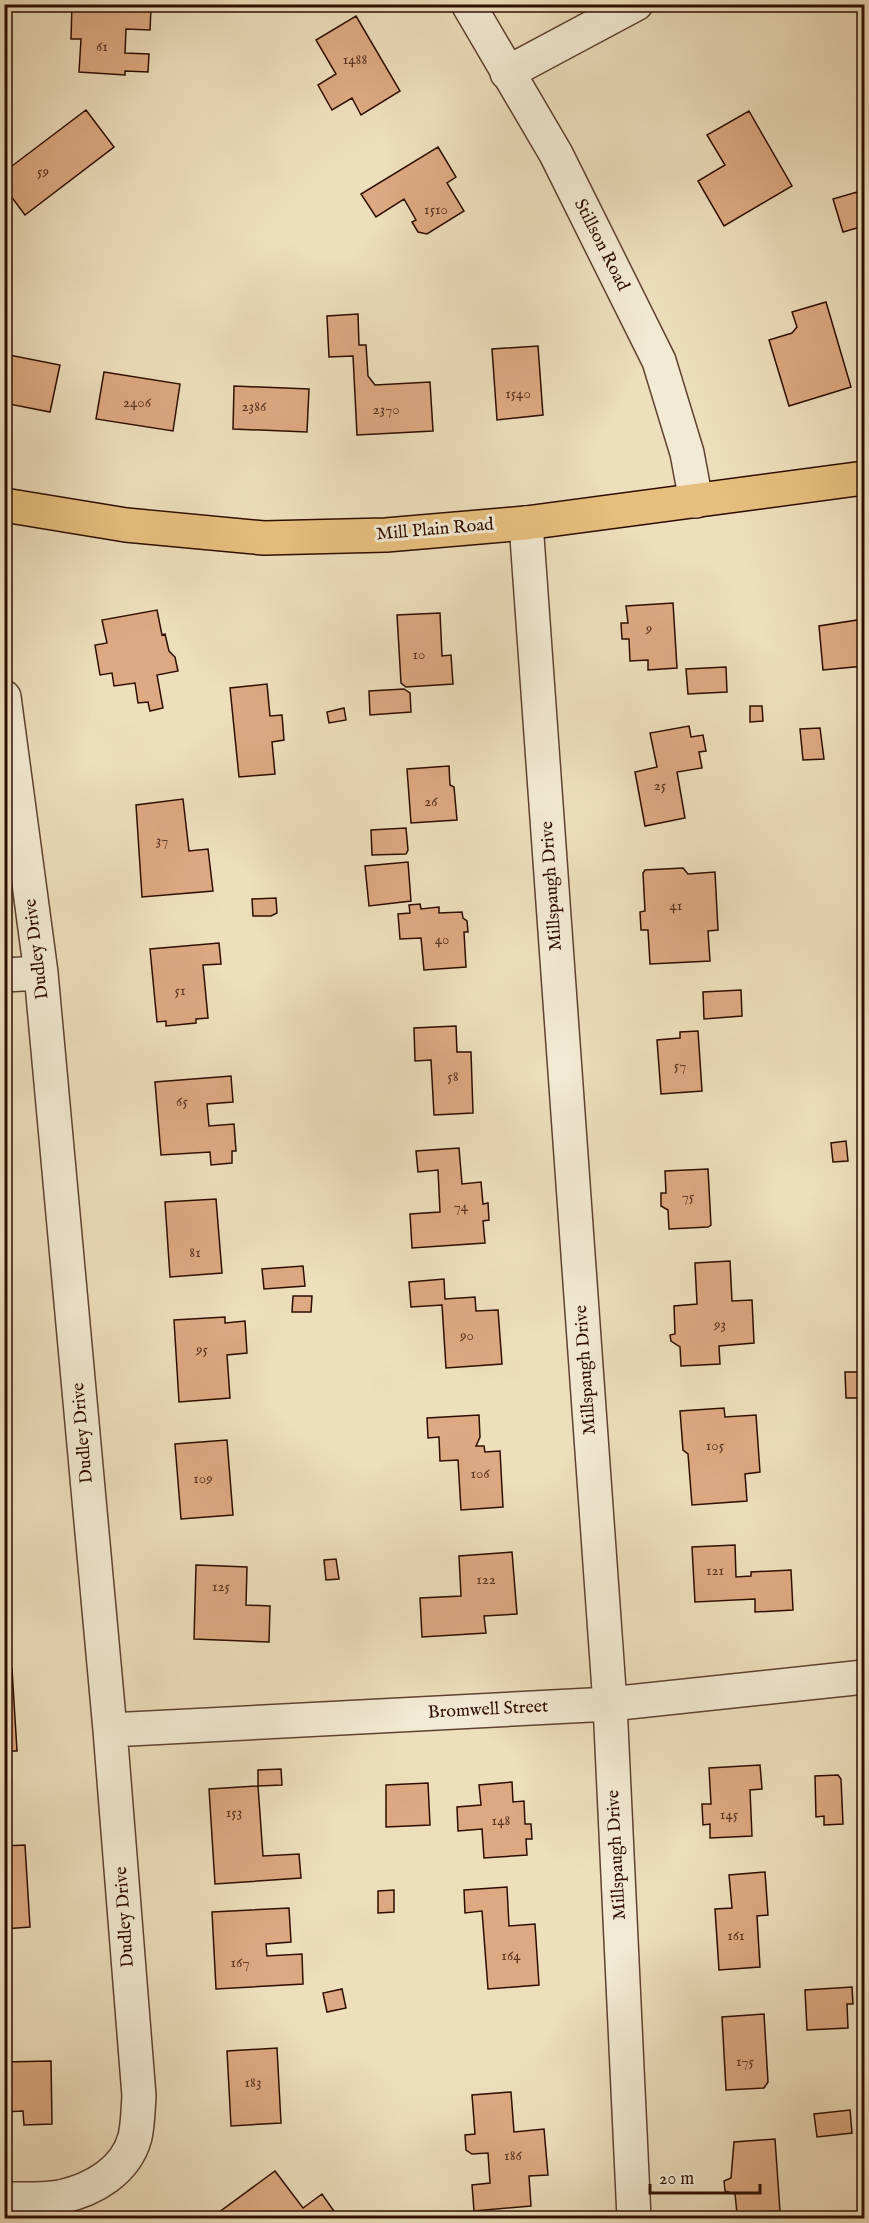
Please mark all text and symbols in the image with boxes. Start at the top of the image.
house number: 61 [96,37,108,56]
house number: 1488 [343,50,367,69]
house number: 59 [37,162,49,181]
street label: Stillson Road [568,195,634,295]
house number: 1510 [424,200,448,219]
house number: 1540 [505,384,531,403]
house number: 2406 [123,393,152,412]
house number: 2386 [242,397,267,416]
house number: 2370 [372,400,400,419]
street label: Mill Plain Road [375,513,495,547]
house number: 9 [645,619,652,638]
house number: 10 [413,645,425,664]
house number: 25 [654,776,667,795]
house number: 26 [424,792,438,811]
street label: Millspaugh Drive [536,820,568,952]
house number: 37 [156,831,168,850]
house number: 41 [670,896,682,915]
street label: Dudley Drive [19,897,55,1001]
house number: 40 [435,930,449,949]
house number: 51 [174,981,186,1000]
house number: 57 [674,1056,686,1075]
house number: 58 [447,1067,459,1086]
house number: 65 [176,1092,188,1111]
house number: 75 [682,1187,695,1206]
house number: 74 [454,1197,469,1216]
house number: 81 [189,1243,201,1262]
street label: Millspaugh Drive [570,1304,602,1436]
house number: 93 [713,1315,726,1334]
house number: 90 [459,1326,474,1345]
house number: 95 [195,1340,209,1359]
street label: Dudley Drive [67,1382,99,1484]
house number: 105 [706,1436,725,1455]
house number: 106 [470,1464,490,1483]
house number: 109 [193,1469,213,1488]
house number: 121 [706,1561,724,1580]
house number: 122 [476,1570,496,1589]
house number: 125 [212,1577,231,1596]
street label: Bromwell Street [427,1695,549,1725]
street label: Millspaugh Drive [602,1789,632,1921]
house number: 153 [226,1803,242,1822]
house number: 145 [720,1805,739,1824]
house number: 148 [492,1811,511,1830]
street label: Dudley Drive [110,1866,140,1968]
house number: 161 [727,1926,745,1945]
house number: 164 [501,1946,521,1965]
house number: 167 [231,1953,249,1972]
house number: 175 [736,2052,755,2071]
house number: 183 [244,2073,262,2092]
house number: 186 [504,2146,523,2165]
scale bar [650,2157,760,2195]
text: 20 m [659,2168,694,2191]

